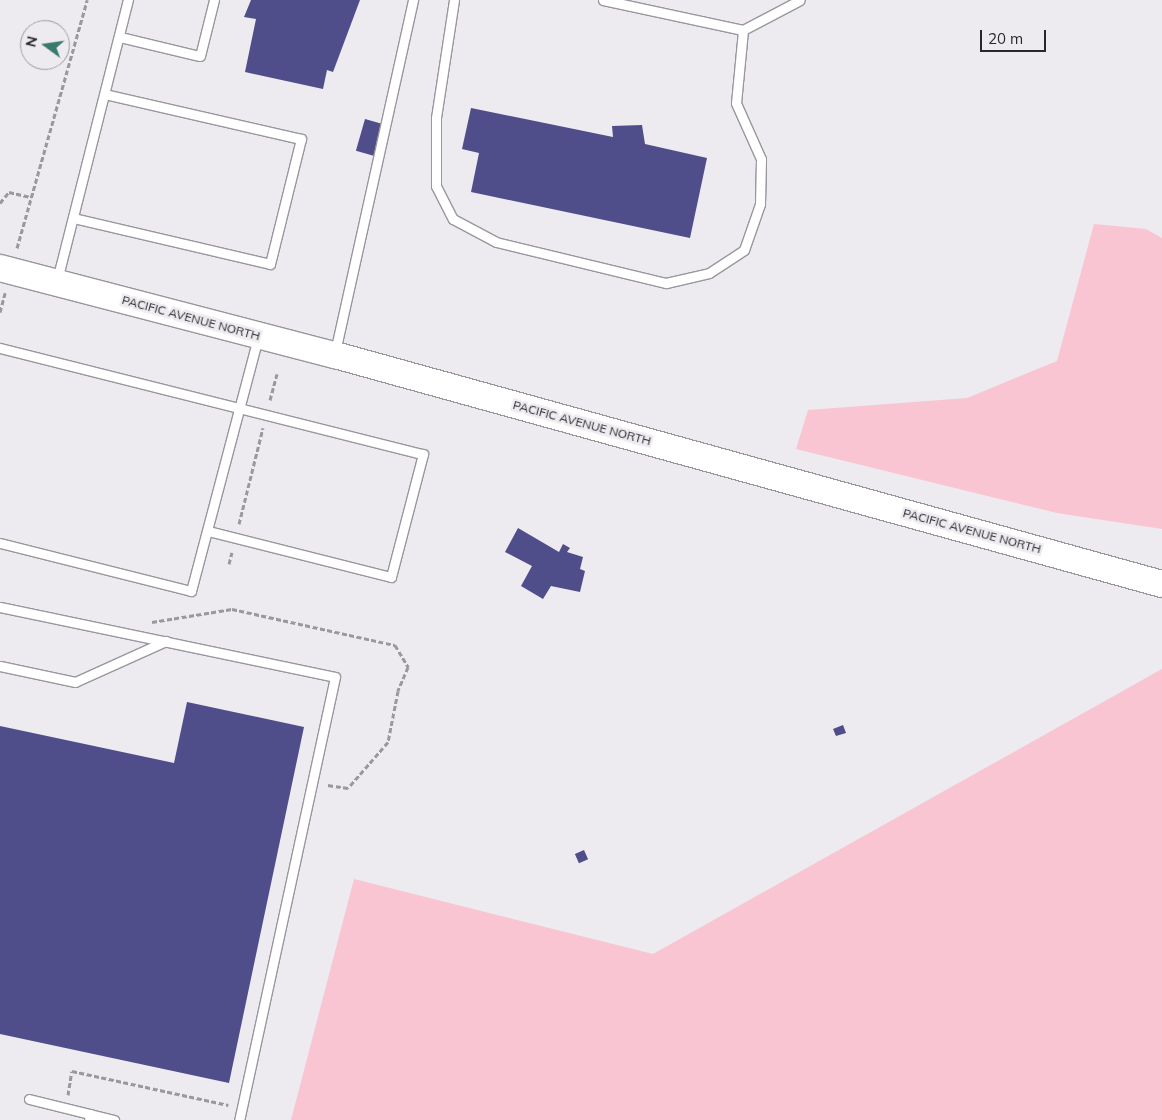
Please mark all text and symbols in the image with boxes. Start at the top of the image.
north arrow [20,20,70,70]
scale bar [982,20,1048,52]
text: 20 m [988,29,1023,48]
text: N [21,34,41,49]
street label: PACIFIC AVENUE NORTH [120,293,262,343]
street label: PACIFIC AVENUE NORTH [511,398,653,448]
street label: PACIFIC AVENUE NORTH [901,506,1043,556]

